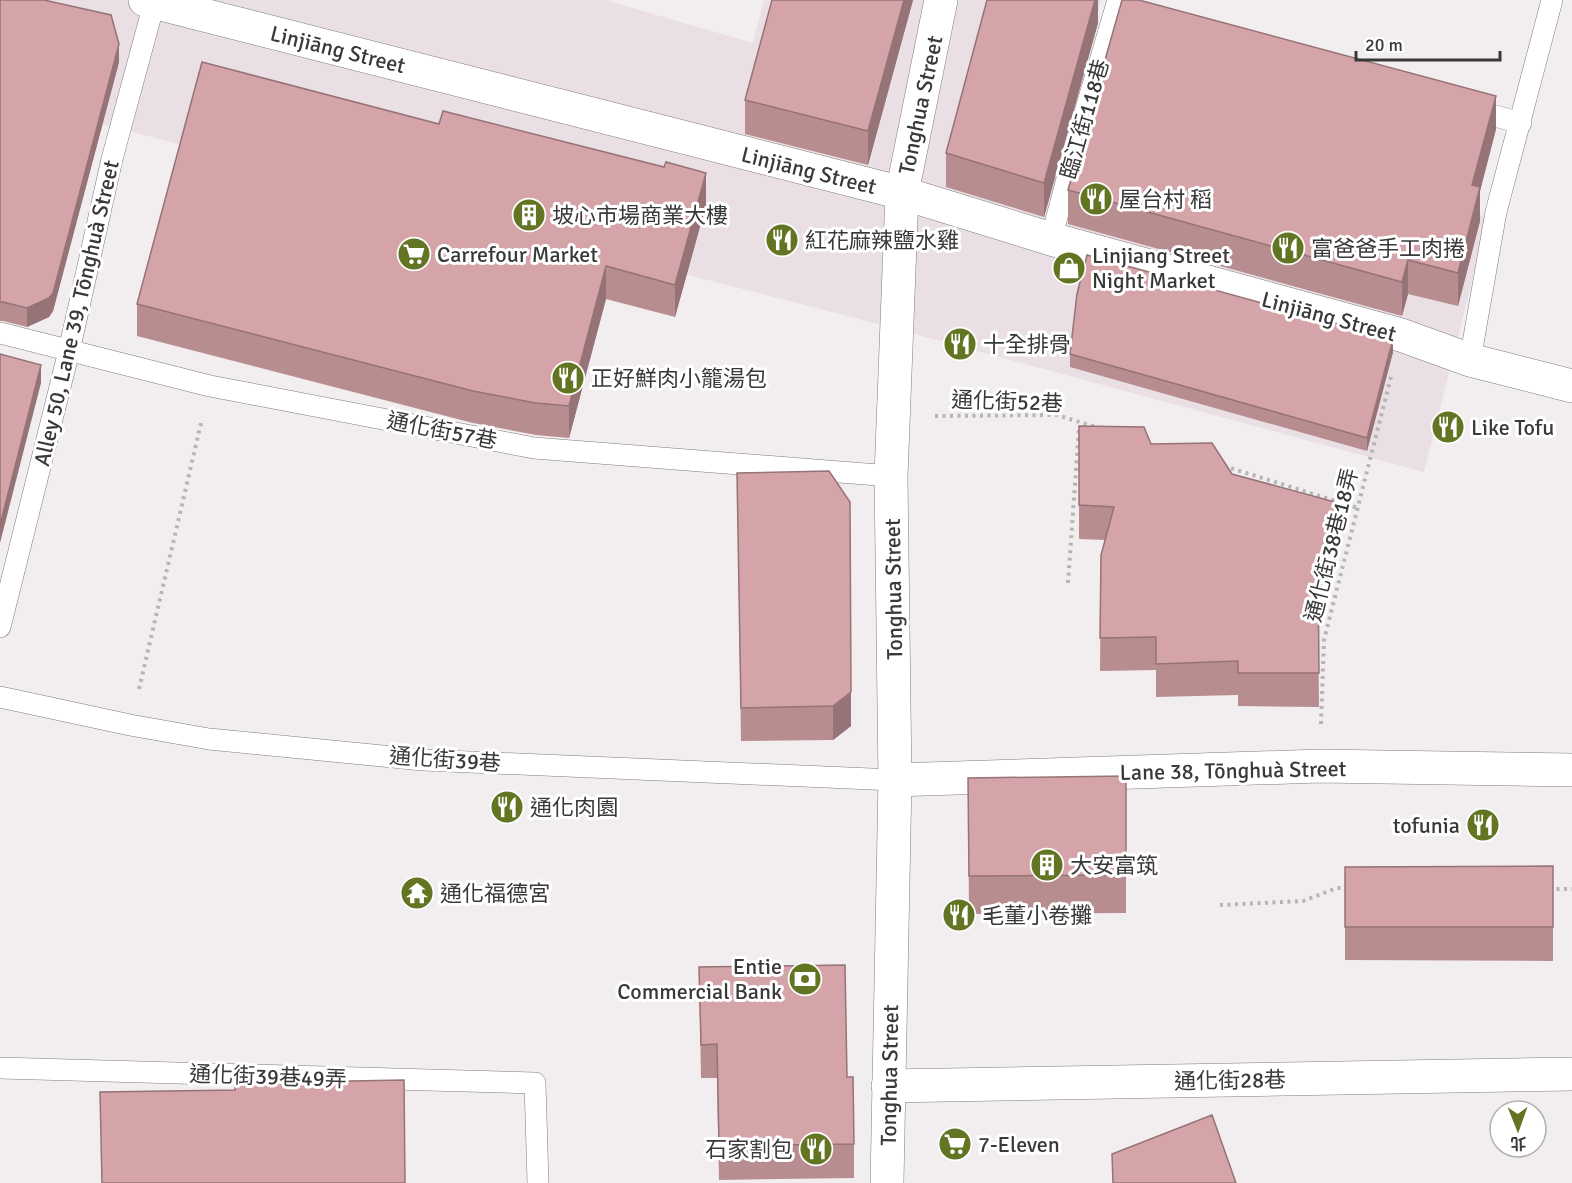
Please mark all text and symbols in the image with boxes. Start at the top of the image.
street label: Linjiāng Street [268,20,408,79]
scale bar [1356,24,1500,62]
street label: Tonghua Street [893,33,948,177]
text: 20 m [1365,34,1403,56]
street label: 臨江街118巷 [1054,56,1114,182]
street label: Linjiāng Street [739,141,879,200]
street label: Alley 50, Lane 39, Tōnghuà Street [28,157,125,469]
restaurant icon: 屋台村 稻 [1078,181,1114,217]
place label: 屋台村 稻 [1119,186,1212,213]
building icon: 坡心市場商業大樓 [511,197,547,233]
place label: 坡心市場商業大樓 [552,202,728,229]
restaurant icon: 紅花麻辣鹽水雞 [764,222,800,258]
place label: 紅花麻辣鹽水雞 [805,227,959,254]
restaurant icon: 富爸爸手工肉捲 [1270,230,1306,266]
place label: 富爸爸手工肉捲 [1311,235,1465,262]
supermarket icon: Carrefour Market [396,236,432,272]
place label: Carrefour Market [437,241,598,268]
place label: Linjiang Street Night Market [1092,242,1230,294]
shop icon: Linjiang Street Night Market [1051,250,1087,286]
street label: Linjiāng Street [1259,286,1399,347]
restaurant icon: 十全排骨 [942,326,978,362]
place label: 十全排骨 [983,331,1071,358]
restaurant icon: 正好鮮肉小籠湯包 [550,360,586,396]
place label: 正好鮮肉小籠湯包 [591,365,767,392]
street label: 通化街52巷 [951,386,1063,417]
street label: 通化街57巷 [384,407,499,454]
restaurant icon: Like Tofu [1430,409,1466,445]
place label: Like Tofu [1471,414,1554,441]
street label: 通化街38巷18弄 [1299,465,1364,625]
street label: Tonghua Street [879,518,908,660]
street label: 通化街39巷 [388,742,502,777]
street label: Lane 38, Tōnghuà Street [1119,755,1347,786]
restaurant icon: 通化肉園 [489,789,525,825]
place label: 通化肉園 [530,794,618,821]
restaurant icon: tofunia [1465,807,1501,843]
place label: tofunia [1393,812,1460,839]
building icon: 大安富筑 [1029,847,1065,883]
place label: 大安富筑 [1070,852,1158,879]
temple icon: 通化福德宮 [399,875,435,911]
place label: 通化福德宮 [440,880,550,907]
restaurant icon: 毛董小卷攤 [941,897,977,933]
place label: 毛董小卷攤 [982,902,1092,929]
place label: Entie Commercial Bank [617,953,782,1005]
bank icon: Entie Commercial Bank [787,961,823,997]
street label: Tonghua Street [875,1004,904,1146]
street label: 通化街39巷49弄 [189,1060,347,1093]
street label: 通化街28巷 [1174,1066,1286,1095]
north arrow [1488,1099,1548,1159]
supermarket icon: 7-Eleven [937,1126,973,1162]
restaurant icon: 石家割包 [798,1131,834,1167]
place label: 7-Eleven [978,1131,1060,1158]
text: 北 [1510,1133,1526,1153]
place label: 石家割包 [705,1136,793,1163]

